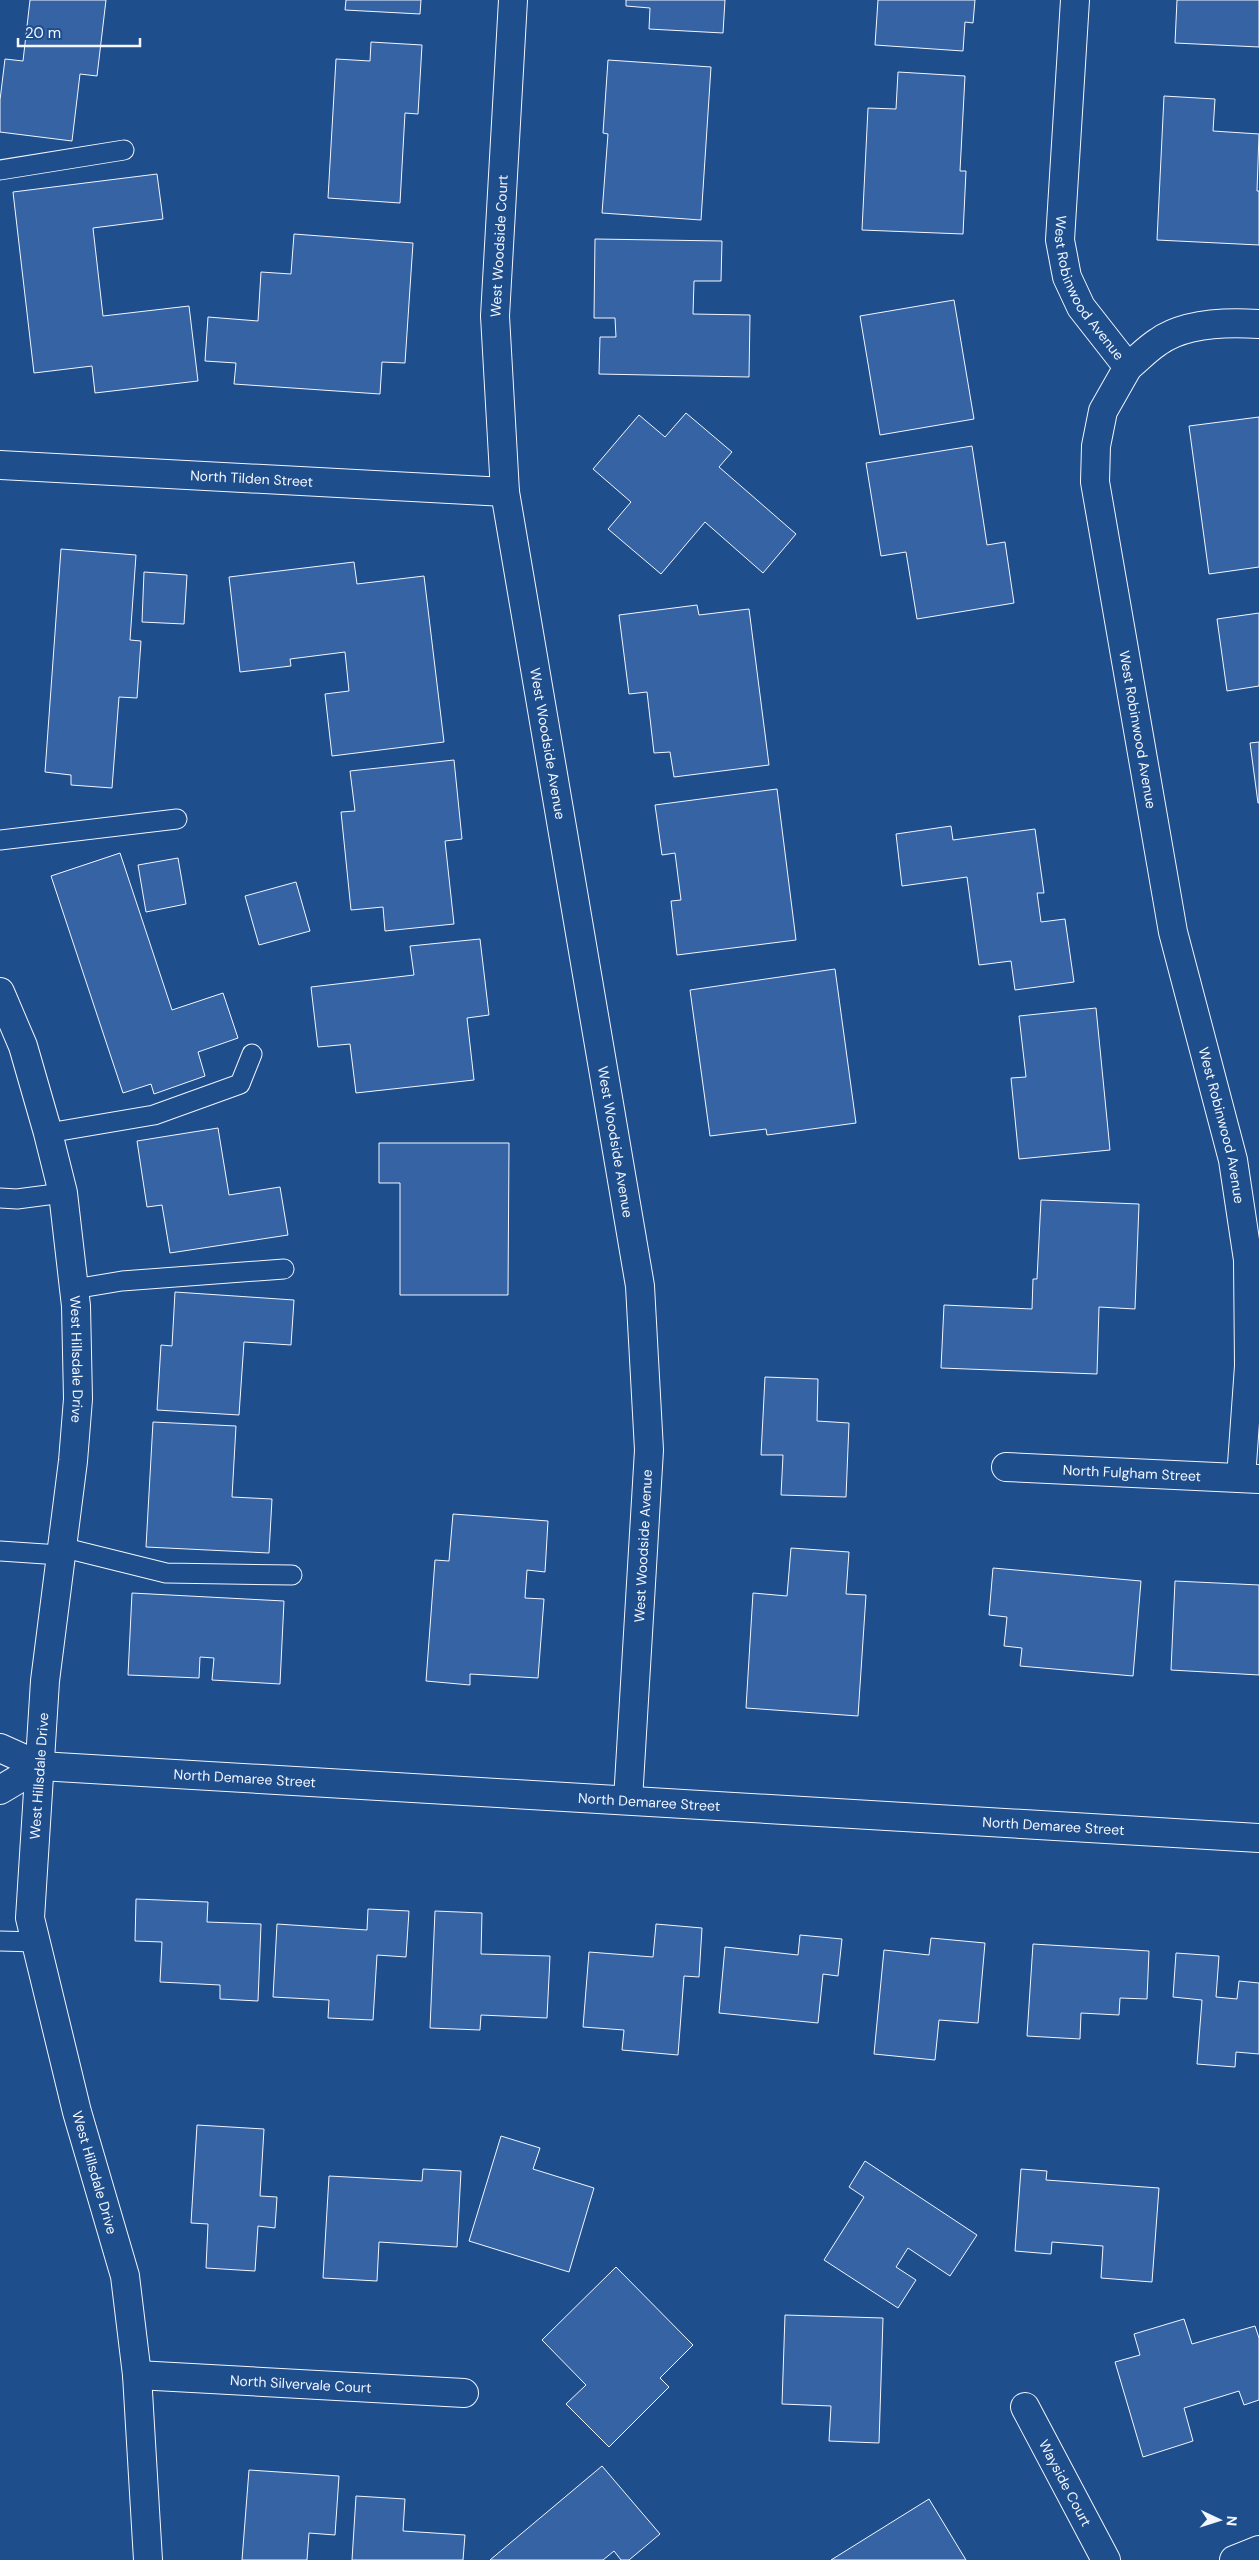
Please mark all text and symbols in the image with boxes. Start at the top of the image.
scale bar [18,15,140,47]
text: 20 m [25,23,61,43]
street label: West Woodside Court [486,174,512,318]
street label: West Robinwood Avenue [1051,215,1128,364]
street label: North Tilden Street [190,466,314,491]
street label: West Robinwood Avenue [1115,649,1160,810]
street label: West Woodside Avenue [526,666,570,821]
street label: West Robinwood Avenue [1195,1045,1248,1205]
street label: West Woodside Avenue [594,1065,637,1219]
street label: West Hillsdale Drive [66,1295,87,1424]
street label: North Fulgham Street [1062,1461,1201,1485]
street label: West Woodside Avenue [630,1469,656,1623]
street label: West Hillsdale Drive [26,1712,52,1840]
street label: North Demaree Street [173,1765,316,1791]
street label: North Demaree Street [577,1789,721,1815]
street label: North Demaree Street [982,1813,1125,1839]
street label: West Hillsdale Drive [68,2109,121,2236]
street label: North Silvervale Court [229,2371,372,2397]
street label: Wayside Court [1035,2437,1096,2529]
north arrow [1194,2495,1244,2545]
text: N [1223,2515,1241,2527]

